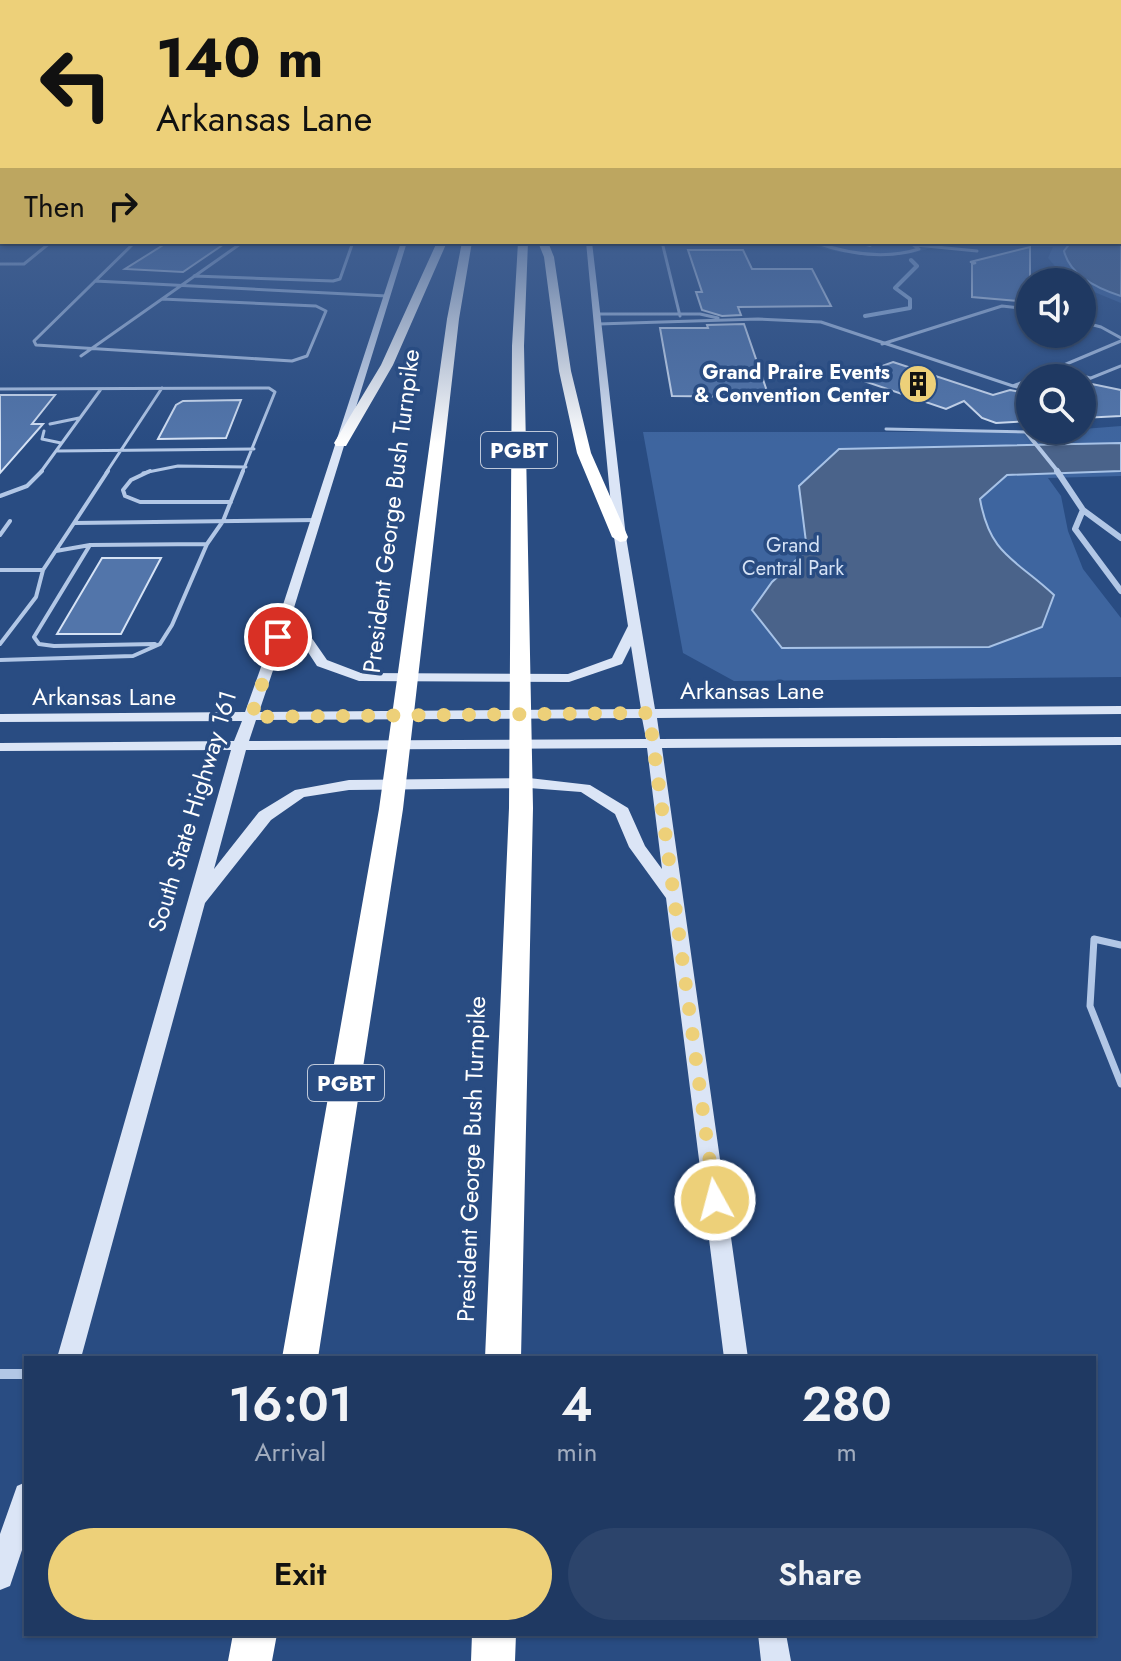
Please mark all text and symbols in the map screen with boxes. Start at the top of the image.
text: 140 m [156,17,323,98]
icon: left [24,32,128,136]
text: Arkansas Lane [156,92,372,144]
icon: right [101,184,145,228]
text: Then [24,185,85,228]
map controls [1016,268,1096,444]
button: sound [1016,268,1096,348]
street label: President George Bush Turnpike [354,347,428,675]
place label: Grand Praire Events & Convention Center [694,358,891,410]
building icon: Grand Praire Events & Convention Center [897,363,939,405]
button: search [1016,364,1096,444]
road number: PGBT [481,432,557,468]
park label: Grand Central Park [742,531,844,583]
pin [244,603,312,671]
icon: arrive [256,615,300,659]
street label: Arkansas Lane [680,673,824,708]
street label: Arkansas Lane [32,679,176,714]
street label: South State Highway 161 [139,686,245,936]
street label: President George Bush Turnpike [448,995,494,1323]
road number: PGBT [308,1065,384,1101]
position arrow [673,1158,757,1242]
text: 16:01 [228,1370,352,1439]
text: 4 [561,1370,593,1439]
text: 280 [802,1370,892,1439]
text: Arrival [254,1433,326,1471]
text: min [557,1433,597,1471]
text: m [837,1433,857,1471]
button: Exit [48,1528,552,1620]
button: Share [568,1528,1072,1620]

